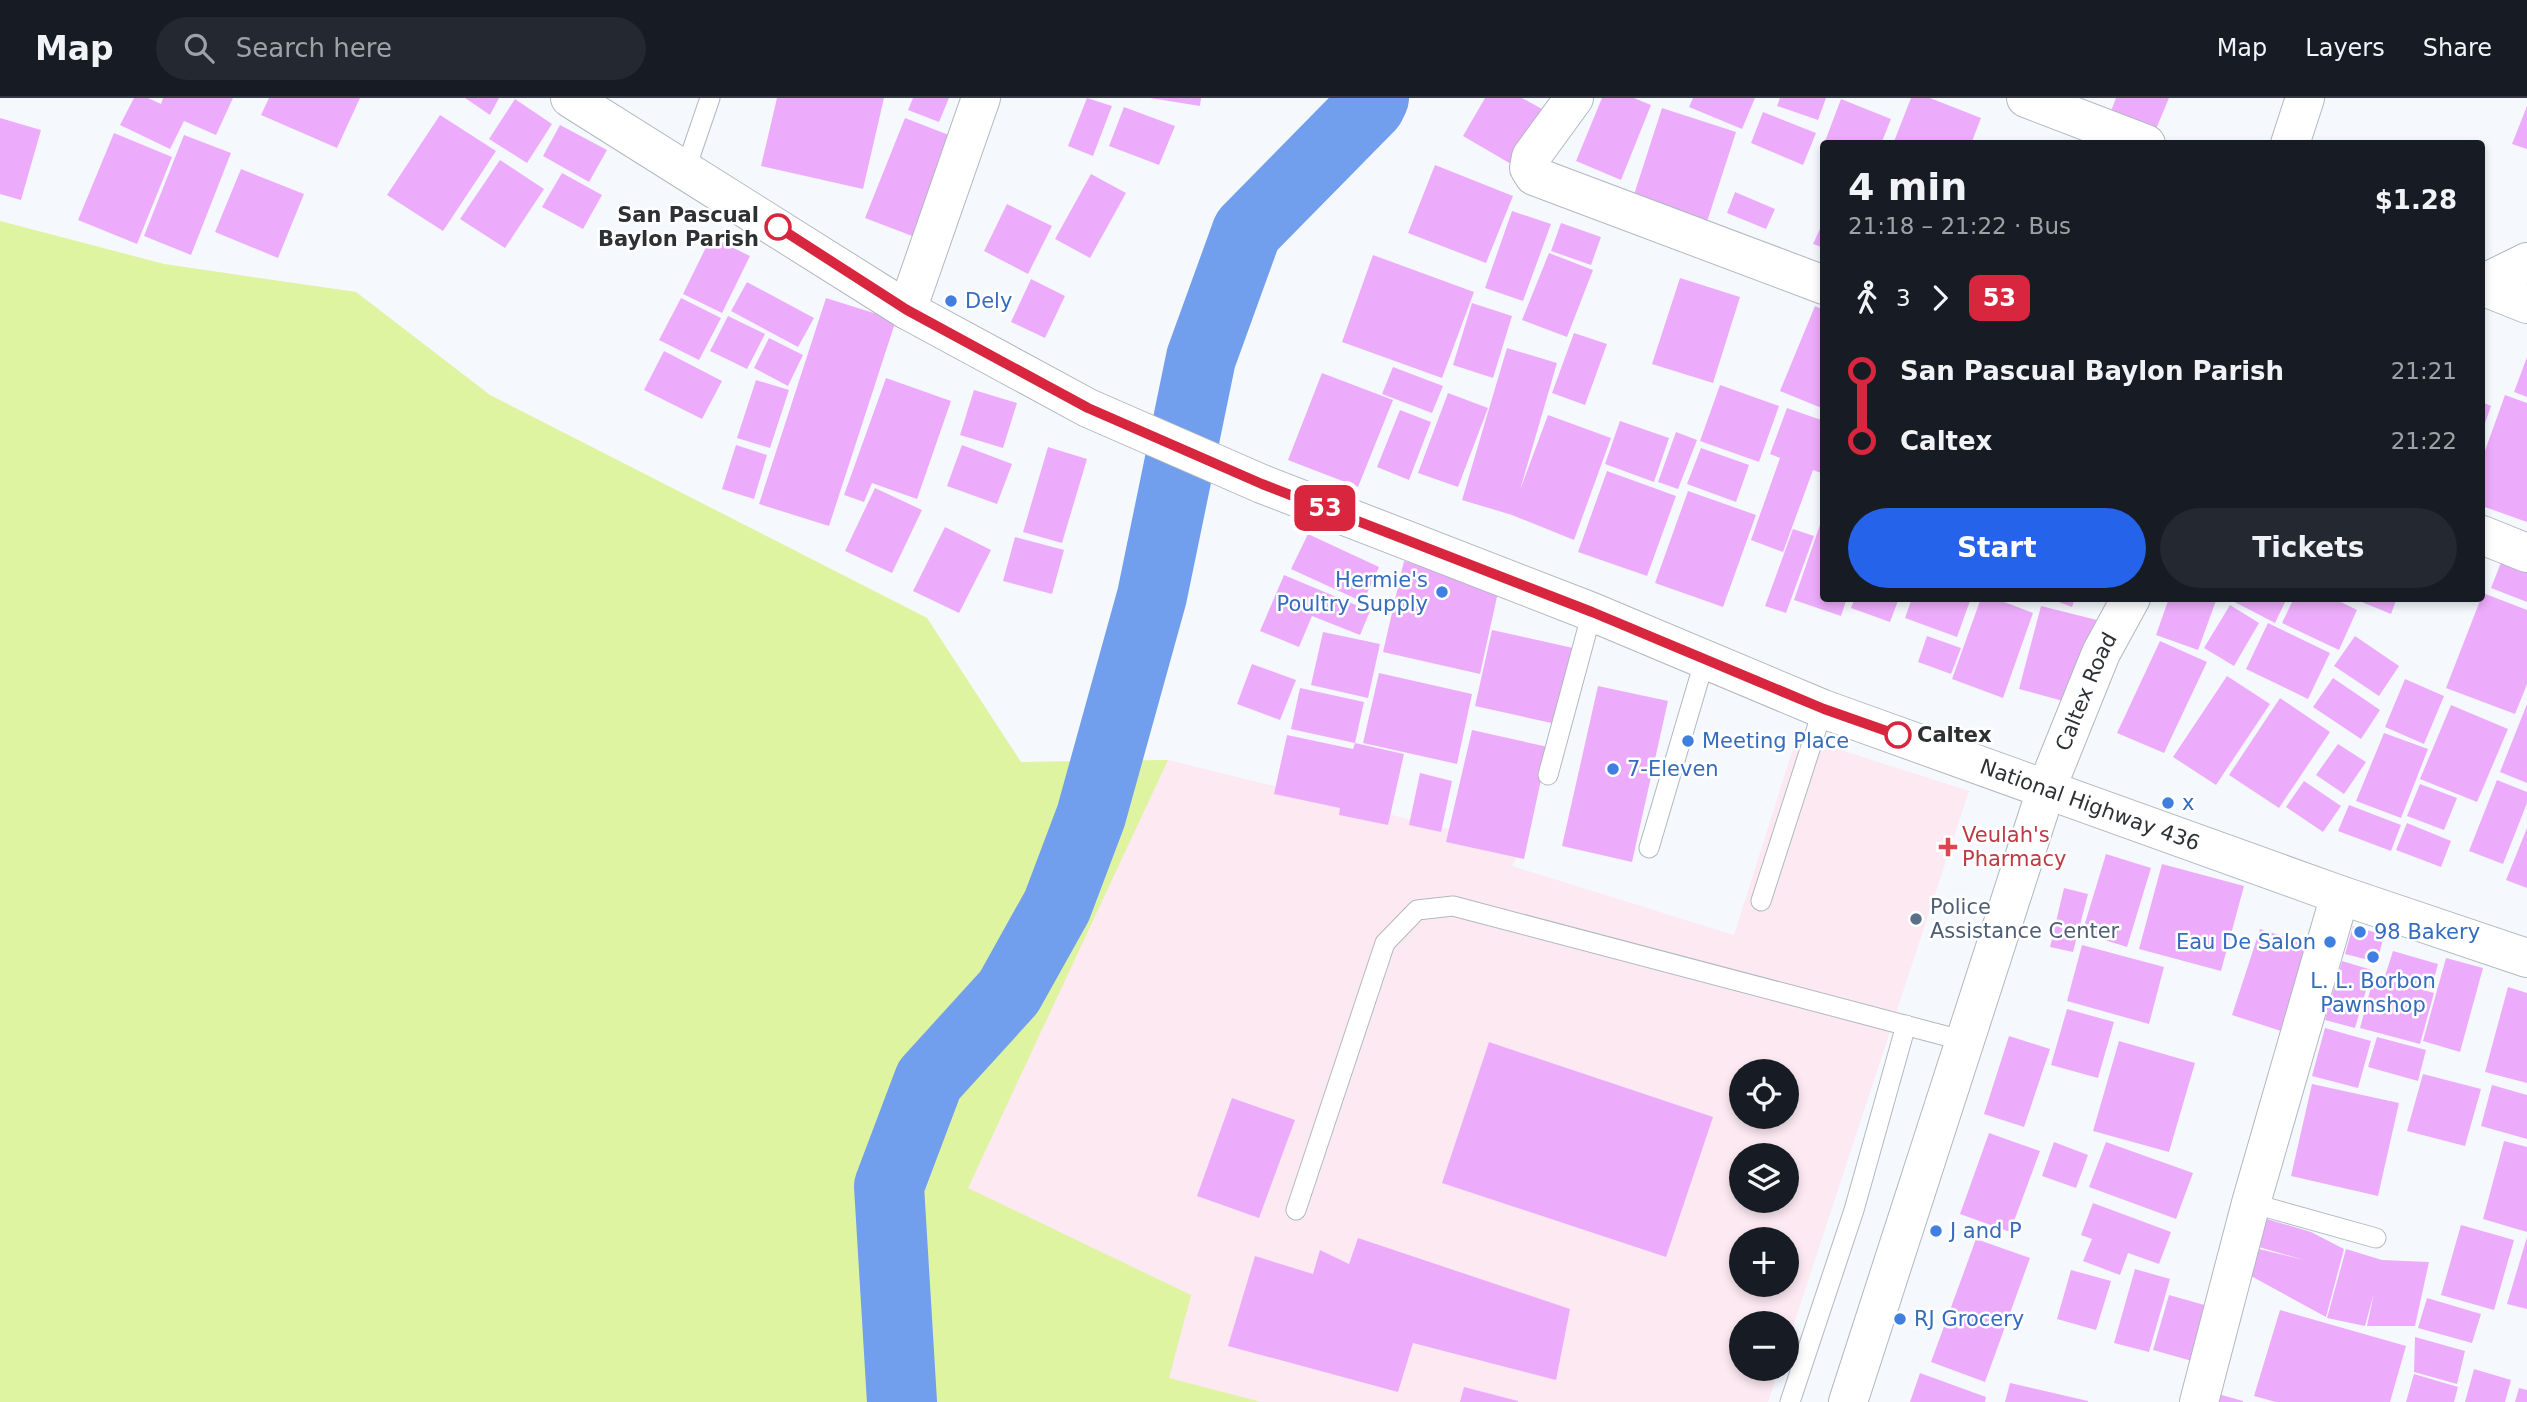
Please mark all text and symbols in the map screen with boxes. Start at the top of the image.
search box [156,17,646,80]
text: Map [35,29,114,68]
icon: search [180,29,218,67]
text: Search here [236,33,392,63]
text: Map [2217,34,2267,62]
text: Layers [2305,34,2385,62]
text: Share [2423,34,2492,62]
text: 4 min [1848,165,1967,209]
text: $1.28 [2375,185,2457,215]
place label: San Pascual Baylon Parish [598,203,759,251]
text: 21:18 – 21:22 · Bus [1848,213,2071,239]
marker: San Pascual Baylon Parish [765,214,791,240]
icon: walk [1848,279,1886,317]
icon: forward [1921,279,1959,317]
text: 53 [1983,284,2016,312]
text: 3 [1896,285,1911,311]
place label: Dely [965,289,1012,313]
marker: Dely [943,293,959,309]
text: San Pascual Baylon Parish [1900,356,2284,386]
text: 21:21 [2391,358,2457,384]
text: Caltex [1900,426,1992,456]
text: 21:22 [2391,428,2457,454]
line badge: 53 [1294,485,1356,531]
text: 53 [1308,494,1342,522]
button: Start [1848,508,2146,588]
button: Tickets [2160,508,2457,588]
place label: Hermie's Poultry Supply [1277,568,1428,616]
marker: Hermie's Poultry Supply [1434,584,1450,600]
street label: Caltex Road [2051,628,2122,754]
marker: Caltex [1885,722,1911,748]
place label: Caltex [1917,723,1992,747]
place label: Meeting Place [1702,729,1849,753]
marker: Meeting Place [1680,733,1696,749]
street label: National Highway 436 [1977,754,2203,856]
place label: 7-Eleven [1627,757,1719,781]
marker: 7-Eleven [1605,761,1621,777]
place label: x [2182,791,2194,815]
marker: x [2160,795,2176,811]
place label: Veulah's Pharmacy [1962,823,2066,871]
marker: Veulah's Pharmacy [1940,839,1956,855]
place label: Police Assistance Center [1930,895,2120,943]
marker: Police Assistance Center [1908,911,1924,927]
place label: 98 Bakery [2374,920,2480,944]
marker: 98 Bakery [2352,924,2368,940]
place label: Eau De Salon [2176,930,2316,954]
marker: Eau De Salon [2322,934,2338,950]
marker: L. L. Borbon Pawnshop [2365,949,2381,965]
place label: L. L. Borbon Pawnshop [2310,969,2436,1017]
map controls [1729,1059,1799,1381]
button: locate [1729,1059,1799,1129]
button: layers [1729,1143,1799,1213]
place label: J and P [1948,1219,2022,1243]
marker: J and P [1928,1223,1944,1239]
button: + [1729,1227,1799,1297]
place label: RJ Grocery [1914,1307,2024,1331]
button: − [1729,1311,1799,1381]
marker: RJ Grocery [1892,1311,1908,1327]

